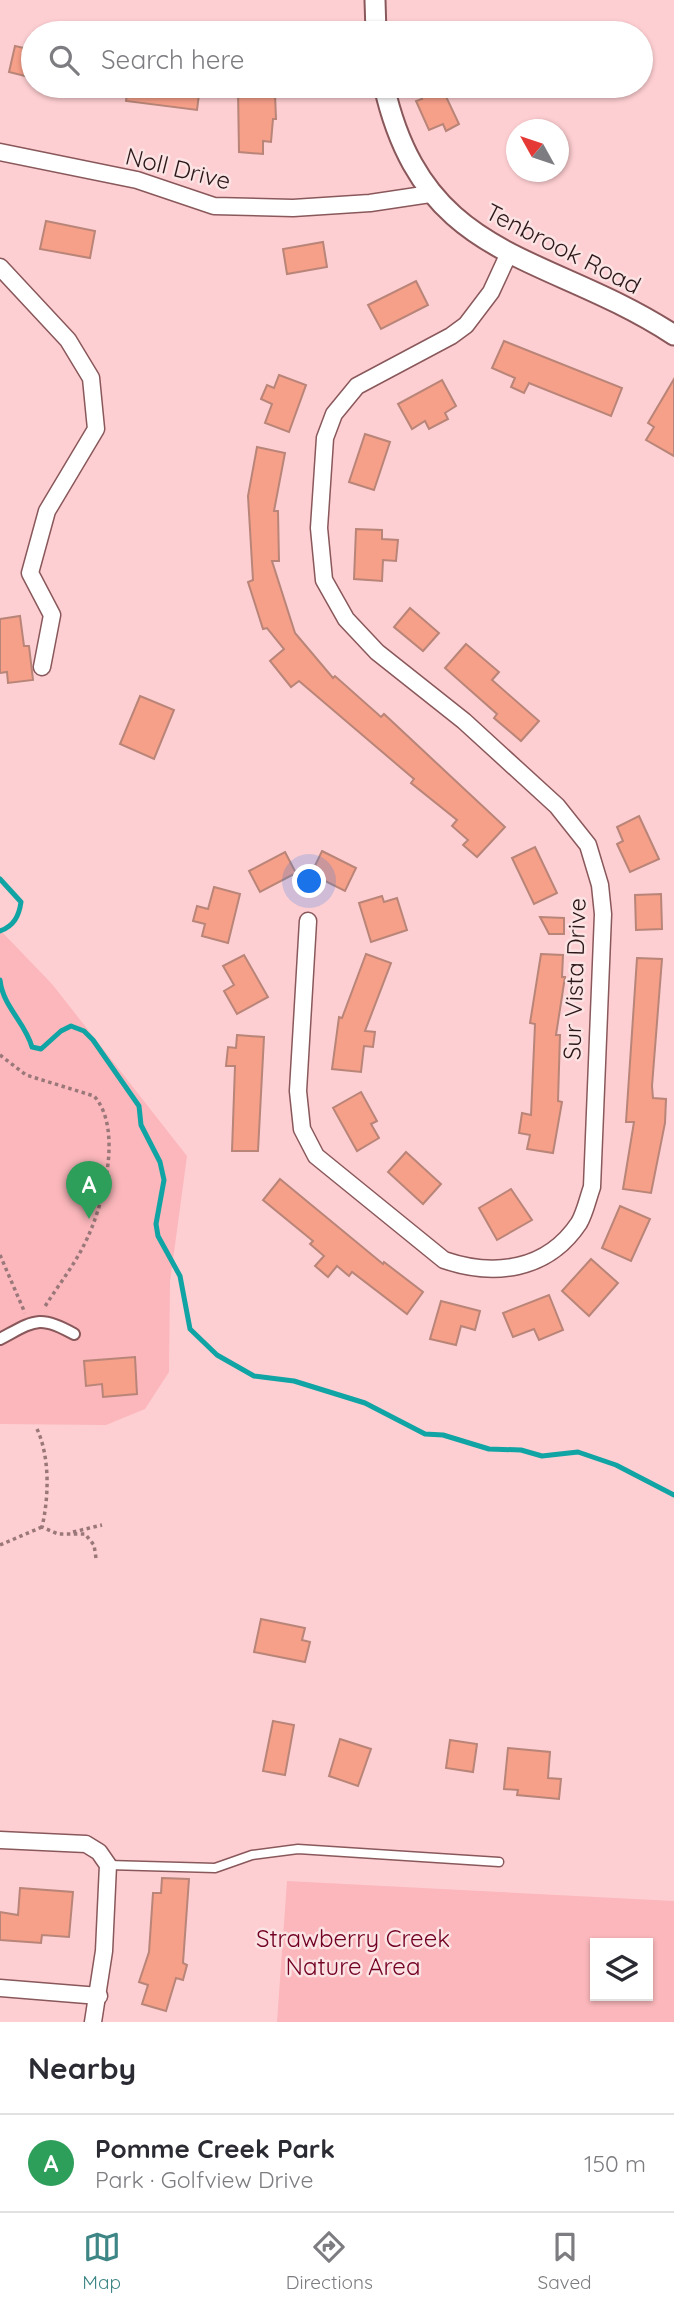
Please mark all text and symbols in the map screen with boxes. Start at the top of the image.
search box [21,21,653,98]
icon: search [45,41,83,79]
text: Search here [101,43,245,76]
north arrow [506,119,569,182]
street label: Noll Drive [123,140,234,196]
street label: Tenbrook Road [481,196,646,300]
your location [292,864,326,898]
street label: Sur Vista Drive [556,897,592,1061]
pin: A [66,1161,112,1219]
park label: Strawberry Creek Nature Area [256,1923,450,1981]
map controls [590,1938,653,2001]
button: layers [590,1938,653,2001]
text: Nearby [28,2049,136,2087]
text: Pomme Creek Park [95,2132,335,2165]
text: A [44,2149,58,2178]
text: 150 m [584,2149,646,2178]
text: Park · Golfview Drive [95,2165,313,2194]
tab: Map [82,2228,121,2294]
tab: Directions [286,2228,373,2294]
tab: Saved [537,2228,592,2294]

